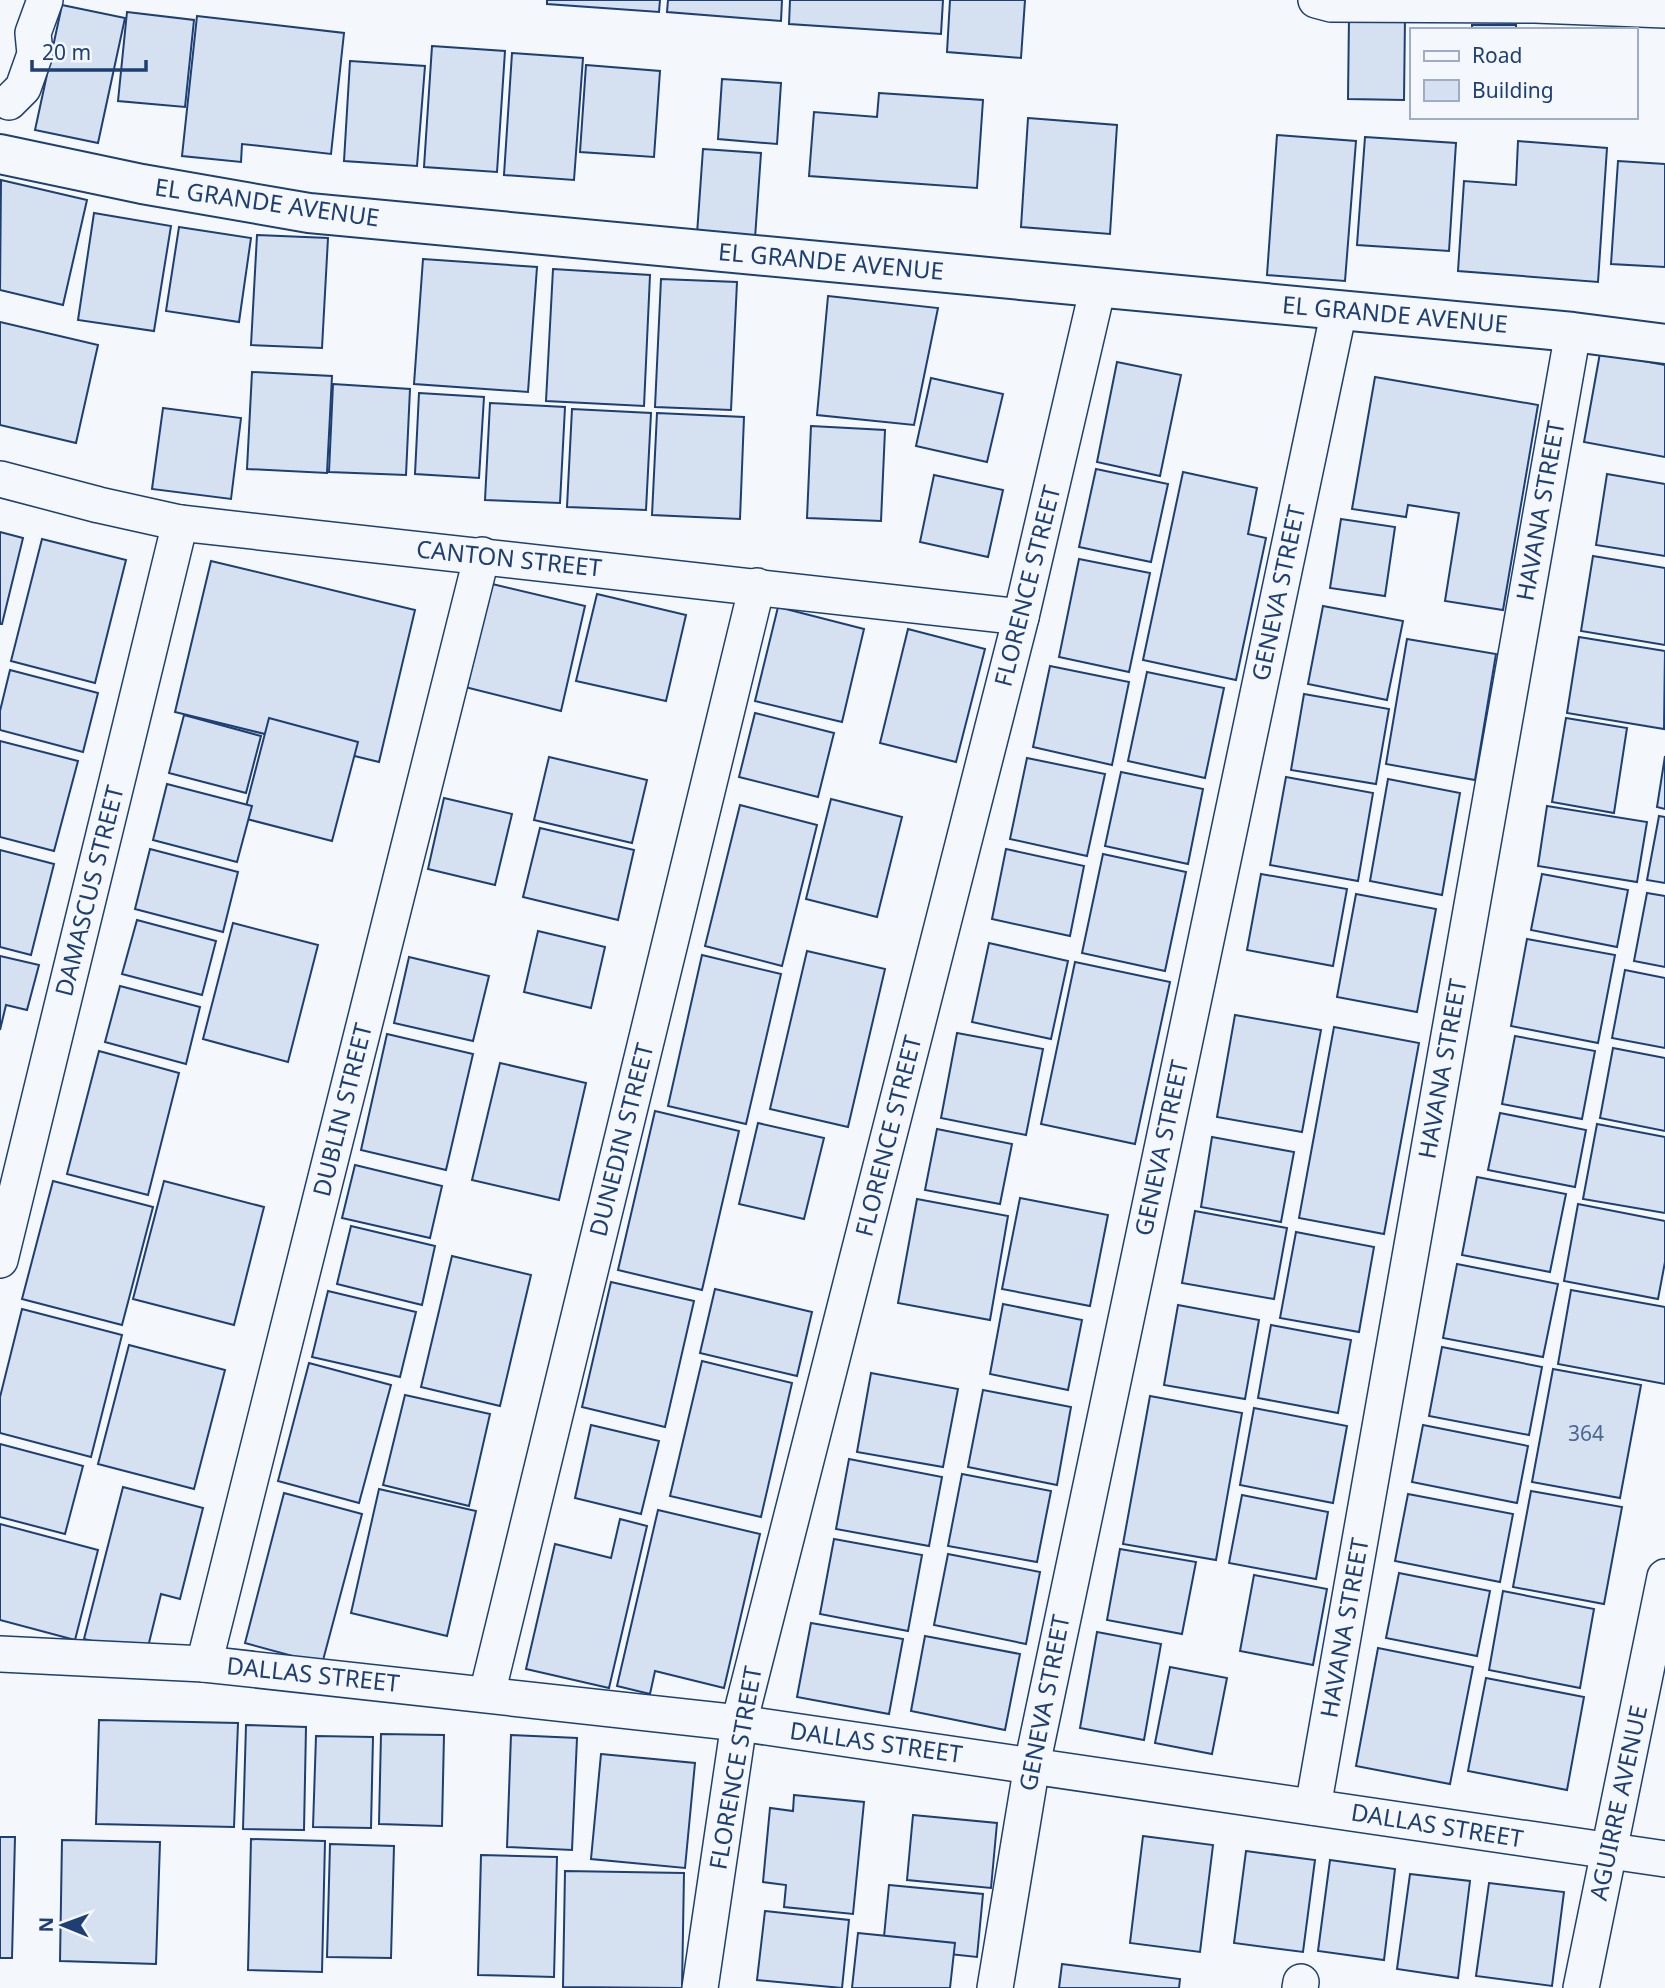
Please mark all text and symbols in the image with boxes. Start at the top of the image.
scale bar [32,28,145,72]
legend [1410,28,1637,119]
text: 20 m [42,38,91,66]
text: Road [1472,41,1522,69]
text: Building [1472,76,1554,104]
street label: EL GRANDE AVENUE [153,169,382,234]
street label: EL GRANDE AVENUE [717,234,945,287]
street label: EL GRANDE AVENUE [1281,287,1509,340]
street label: HAVANA STREET [1507,417,1572,603]
street label: FLORENCE STREET [986,481,1068,690]
street label: GENEVA STREET [1243,501,1312,684]
street label: CANTON STREET [415,531,604,584]
street label: DAMASCUS STREET [46,781,131,1000]
street label: HAVANA STREET [1409,975,1474,1161]
street label: DUBLIN STREET [304,1019,379,1200]
street label: FLORENCE STREET [847,1031,929,1240]
street label: DUNEDIN STREET [581,1039,661,1240]
street label: GENEVA STREET [1126,1056,1195,1239]
house number: 364 [1568,1419,1604,1447]
street label: HAVANA STREET [1311,1534,1376,1720]
street label: GENEVA STREET [1010,1611,1077,1794]
street label: DALLAS STREET [225,1648,402,1699]
street label: FLORENCE STREET [700,1663,769,1872]
street label: AGUIRRE AVENUE [1581,1702,1654,1903]
street label: DALLAS STREET [788,1713,965,1770]
street label: DALLAS STREET [1349,1795,1526,1855]
north arrow [28,1890,98,1960]
text: N [33,1917,59,1933]

